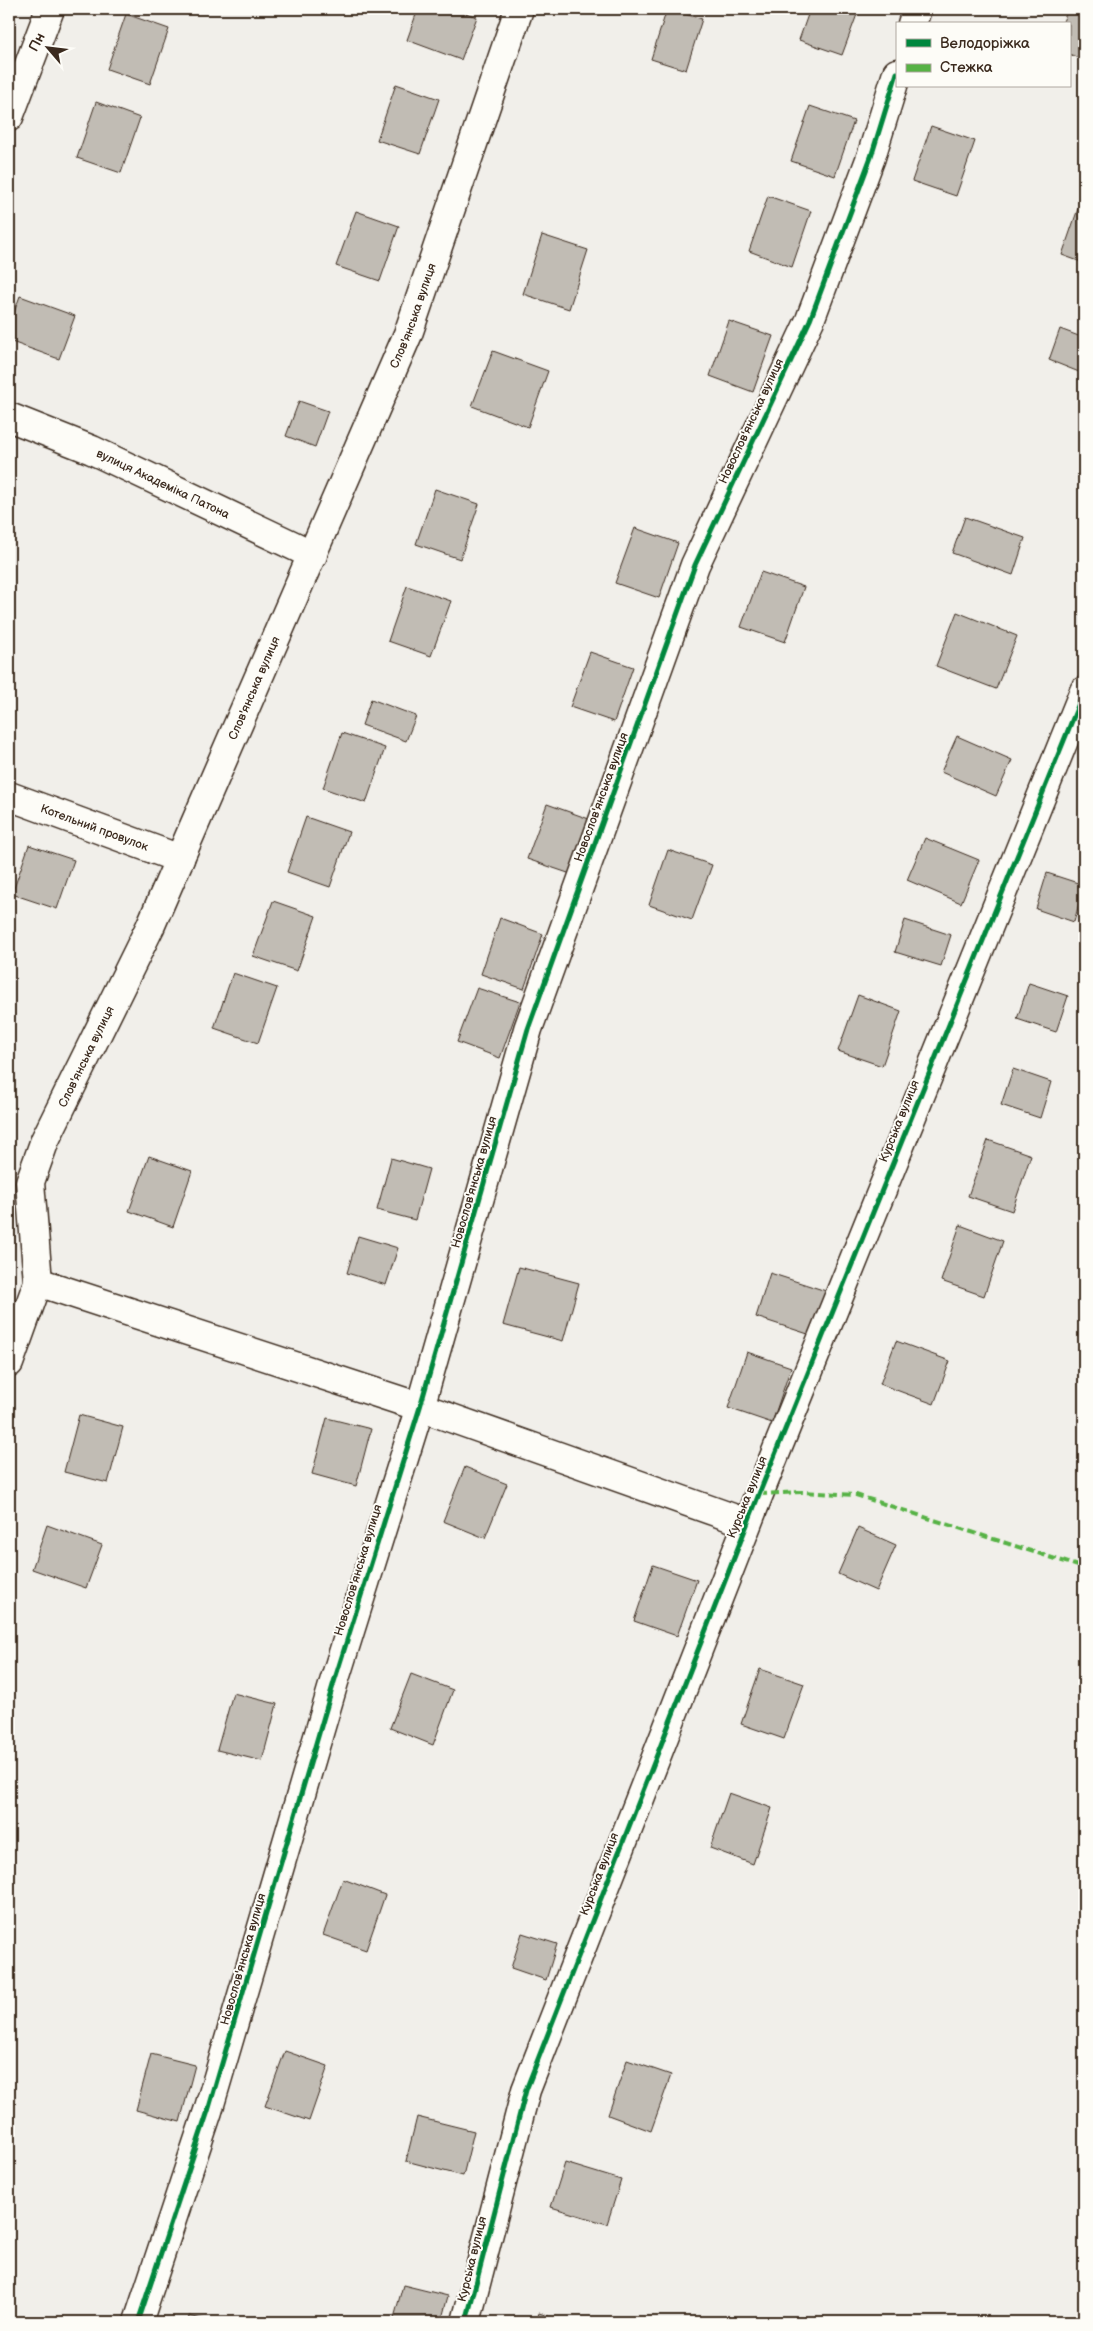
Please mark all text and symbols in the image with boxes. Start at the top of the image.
north arrow [22,22,72,72]
legend [896,22,1070,88]
text: Пн [25,30,49,54]
text: Велодоріжка [940,34,1030,53]
text: Стежка [940,58,993,77]
street label: Слов'янська вулиця [387,261,440,371]
street label: Новослов'янська вулиця [716,356,787,486]
street label: вулиця Академіка Патона [94,446,232,522]
street label: Слов'янська вулиця [225,634,284,742]
street label: Новослов'янська вулиця [571,730,632,864]
street label: Котельний провулок [38,801,151,855]
street label: Слов'янська вулиця [55,1003,118,1110]
street label: Курська вулиця [876,1078,923,1165]
street label: Новослов'янська вулиця [448,1114,501,1250]
street label: Курська вулиця [724,1454,771,1541]
street label: Новослов'янська вулиця [331,1502,386,1638]
street label: Курська вулиця [577,1830,622,1918]
street label: Новослов'янська вулиця [217,1891,270,2027]
street label: Курська вулиця [455,2215,490,2303]

